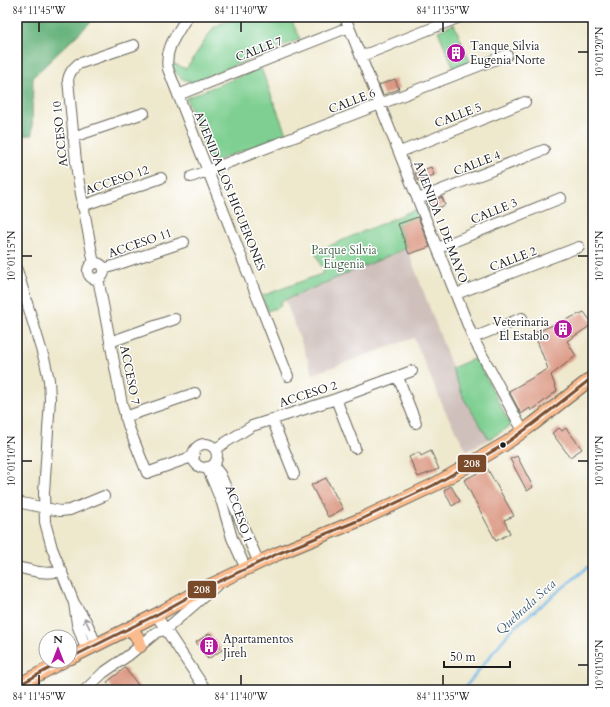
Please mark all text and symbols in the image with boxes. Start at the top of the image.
text: 84°11'45"W [12,4,67,18]
text: 84°11'40"W [214,4,269,18]
text: 84°11'35"W [416,4,471,18]
text: 10°01'20"N [593,26,607,77]
street label: CALLE 7 [233,33,285,65]
place label: Tanque Silvia Eugenia Norte [470,38,545,68]
building icon: Tanque Silvia Eugenia Norte [445,42,467,64]
street label: CALLE 6 [326,85,378,117]
street label: CALLE 5 [432,99,484,131]
street label: ACCESO 10 [49,100,71,168]
street label: AVENIDA LOS HIGUERONES [191,109,269,273]
street label: CALLE 4 [451,147,503,179]
street label: AVENIDA 1 DE MAYO [410,159,472,285]
street label: ACCESO 12 [83,162,151,198]
street label: CALLE 3 [468,194,520,228]
street label: ACCESO 11 [106,225,174,261]
text: 10°01'15"N [5,230,19,281]
text: 10°01'15"N [593,230,607,281]
park label: Parque Silvia Eugenia [311,242,378,272]
street label: CALLE 2 [487,243,539,275]
place label: Veterinaria El Establo [493,314,550,344]
building icon: Veterinaria El Establo [552,318,574,340]
street label: ACCESO 7 [116,344,144,406]
street label: ACCESO 2 [277,377,339,411]
text: 10°01'10"N [5,435,19,486]
text: 10°01'10"N [593,435,607,486]
unlabelled marker [498,440,508,450]
line badge: 208 [457,454,487,473]
text: 208 [464,456,480,471]
street label: ACCESO 1 [222,483,256,545]
water label: Quebrada Seca [492,575,560,639]
line badge: 208 [187,580,217,599]
text: 208 [194,582,210,597]
one-way arrow [83,617,90,629]
north arrow [38,629,78,669]
place label: Apartamentos Jireh [221,631,293,661]
text: N [53,632,63,647]
building icon: Apartamentos Jireh [198,635,220,657]
text: 10°01'05"N [593,639,607,690]
scale bar [444,643,510,669]
text: 50 m [450,649,477,665]
text: 84°11'45"W [12,690,67,704]
text: 84°11'40"W [214,690,269,704]
text: 84°11'35"W [416,690,471,704]

